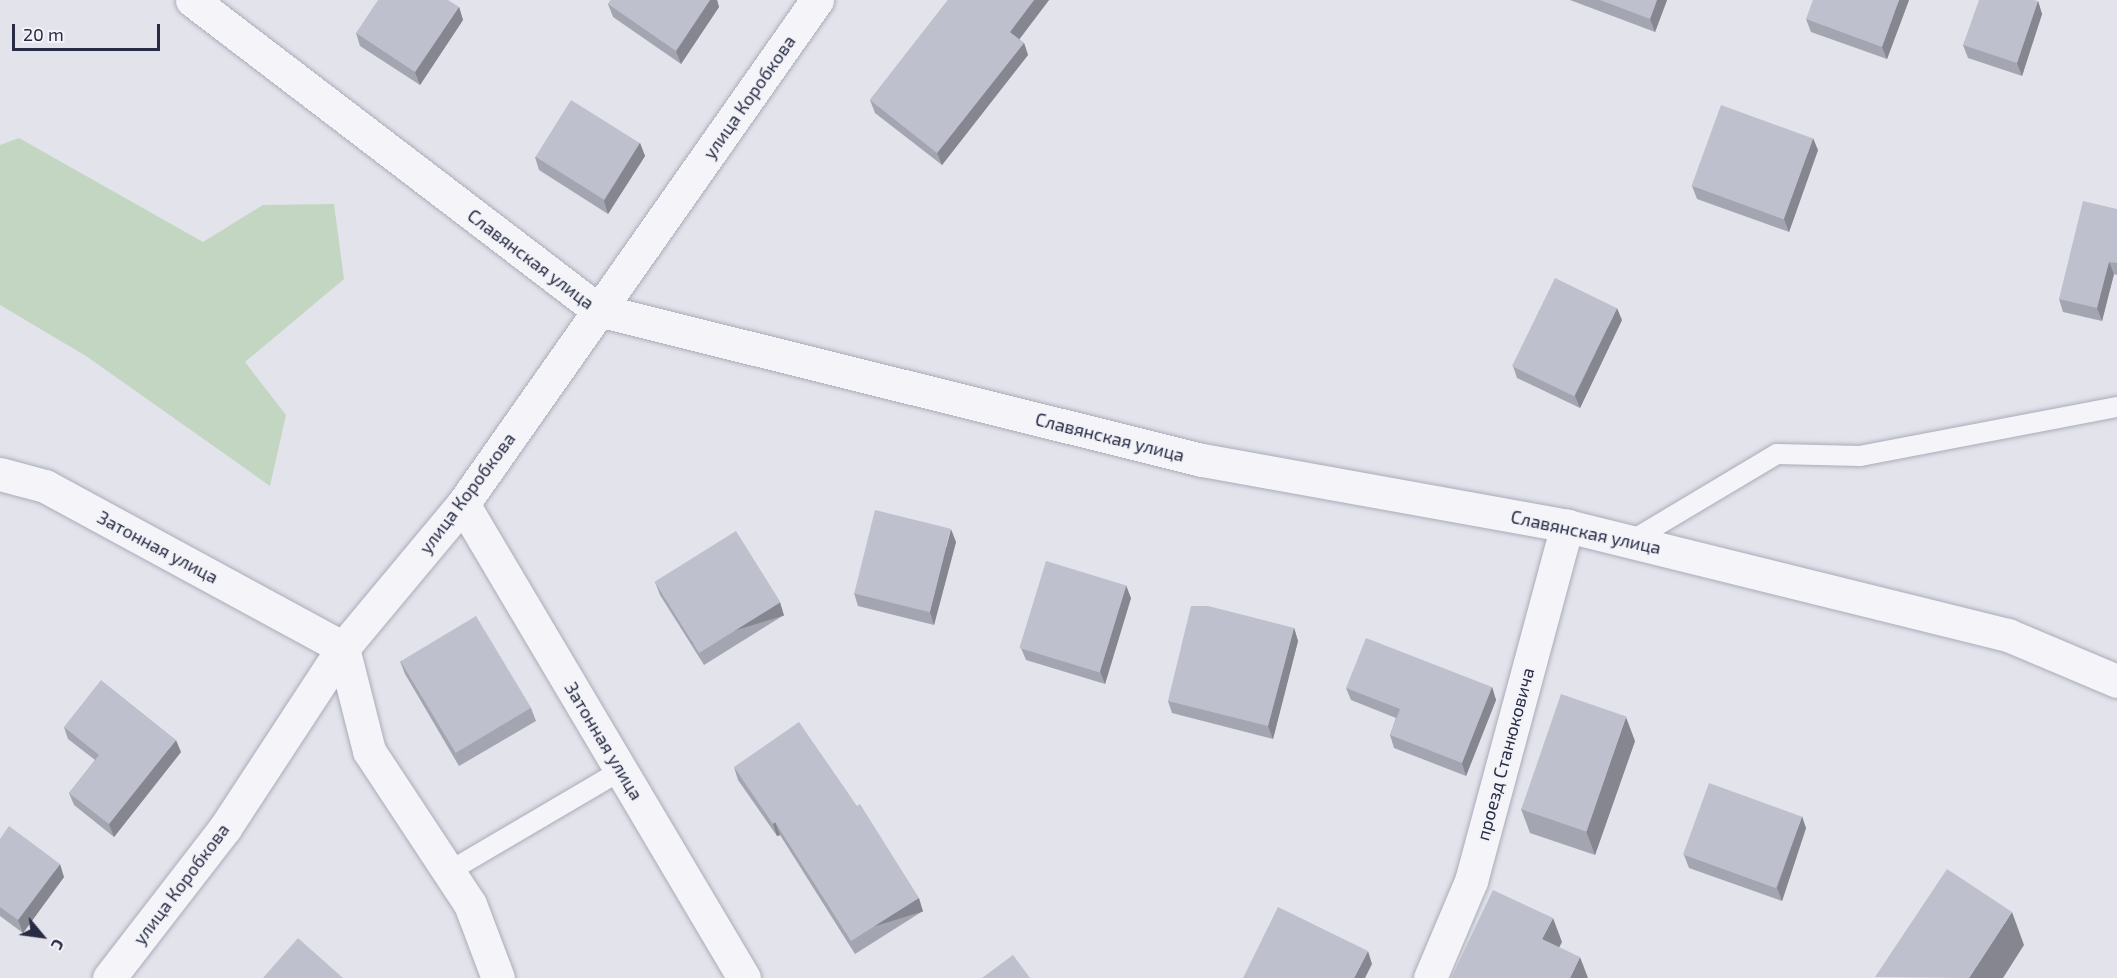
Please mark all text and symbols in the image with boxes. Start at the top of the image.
scale bar [15,12,164,50]
text: 20 m [23,23,64,45]
street label: улица Коробкова [698,31,800,163]
street label: Славянская улица [463,204,599,314]
street label: Славянская улица [1033,408,1187,466]
street label: улица Коробкова [414,428,520,558]
street label: Затонная улица [94,506,222,588]
street label: Славянская улица [1509,506,1663,558]
street label: проезд Станюковича [1472,665,1538,843]
street label: Затонная улица [560,678,648,804]
street label: улица Коробкова [128,819,234,949]
north arrow [12,906,72,966]
text: С [48,936,69,954]

